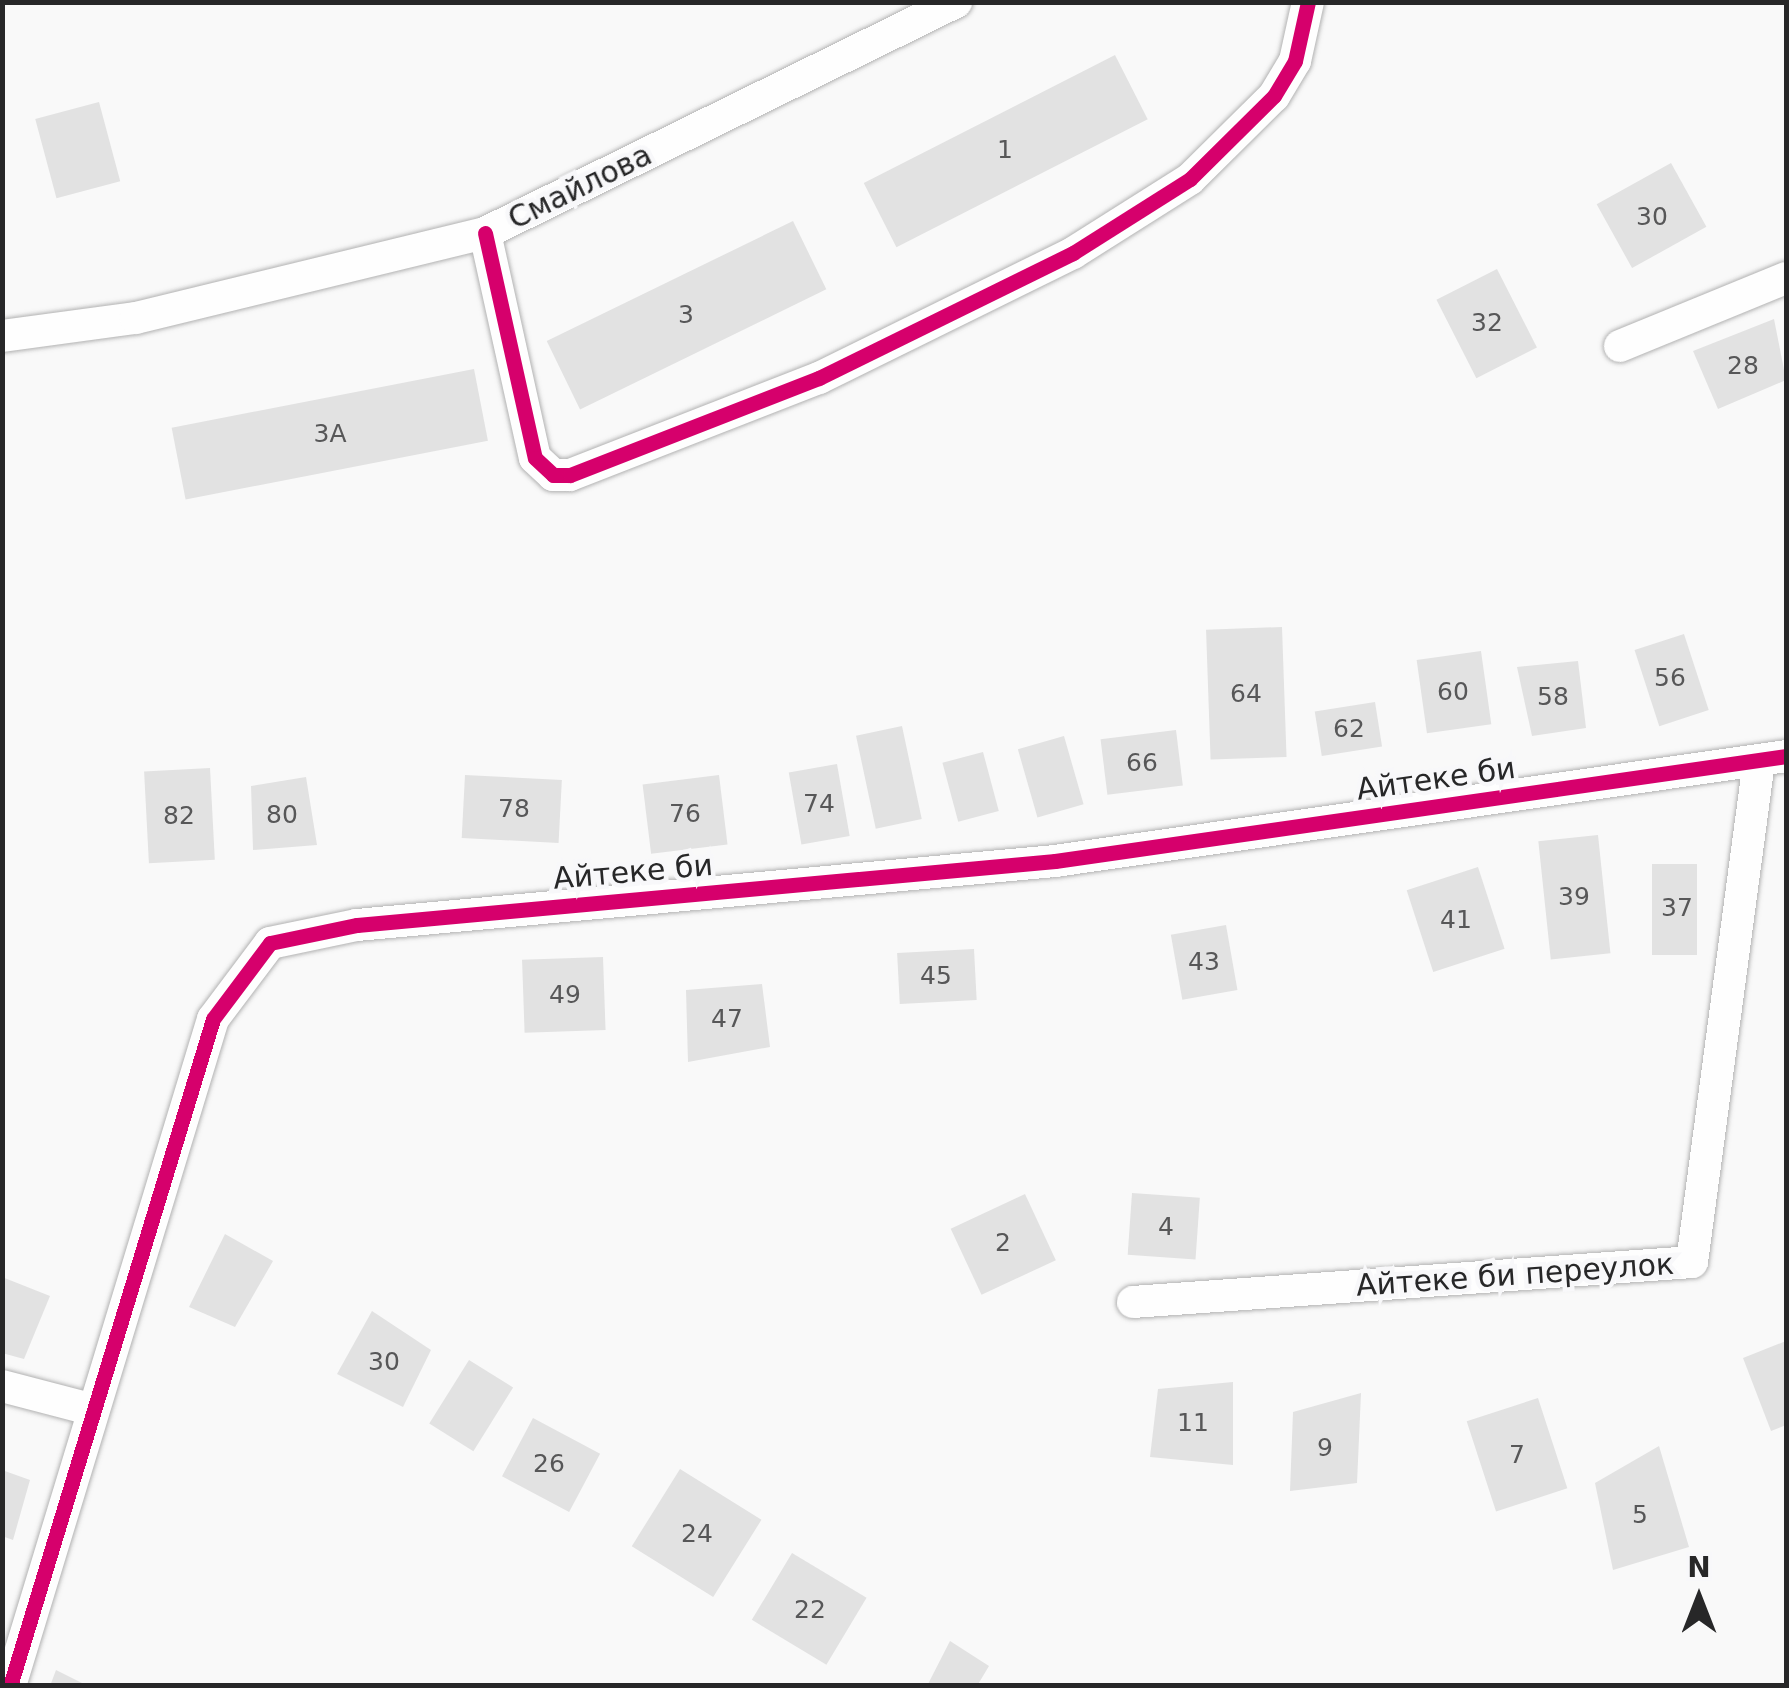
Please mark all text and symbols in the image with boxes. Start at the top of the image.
house number: 1 [997,135,1013,165]
street label: Смайлова [502,137,658,237]
house number: 30 [1636,202,1668,232]
house number: 3 [678,300,694,330]
house number: 32 [1471,308,1503,338]
house number: 28 [1727,351,1759,381]
house number: 3А [313,419,347,449]
house number: 56 [1654,663,1686,693]
house number: 60 [1437,677,1469,707]
house number: 64 [1230,679,1262,709]
house number: 58 [1537,682,1569,712]
house number: 62 [1333,714,1365,744]
house number: 66 [1126,748,1158,778]
street label: Айтеке би [1354,750,1518,808]
house number: 74 [803,789,835,819]
house number: 78 [498,794,530,824]
house number: 76 [669,799,701,829]
house number: 80 [266,800,298,830]
house number: 82 [163,801,195,831]
street label: Айтеке би [552,847,714,897]
house number: 39 [1558,882,1590,912]
house number: 37 [1661,893,1693,923]
house number: 41 [1440,905,1472,935]
house number: 43 [1188,947,1220,977]
house number: 45 [920,961,952,991]
house number: 49 [549,980,581,1010]
house number: 47 [711,1004,743,1034]
house number: 4 [1158,1212,1174,1242]
house number: 2 [995,1228,1011,1258]
street label: Айтеке би переулок [1355,1246,1675,1304]
house number: 30 [368,1347,400,1377]
house number: 11 [1177,1408,1209,1438]
house number: 9 [1317,1433,1333,1463]
house number: 7 [1509,1440,1525,1470]
house number: 26 [533,1449,565,1479]
house number: 5 [1632,1500,1648,1530]
house number: 24 [681,1519,713,1549]
north arrow [1649,1548,1749,1648]
text: N [1687,1551,1711,1584]
house number: 22 [794,1595,826,1625]

